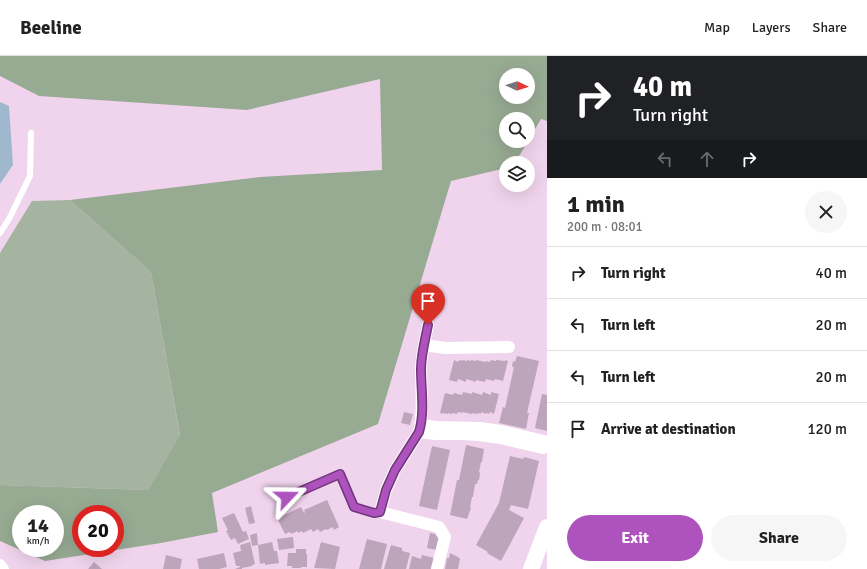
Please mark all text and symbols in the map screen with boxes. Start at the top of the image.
text: Beeline [20,16,82,40]
text: Map [704,19,730,36]
text: Layers [752,19,791,36]
text: Share [813,19,847,36]
north arrow [499,68,535,104]
map controls [499,68,535,192]
text: 40 m [633,70,692,104]
icon: right [567,72,619,124]
text: Turn right [633,104,708,126]
button: search [499,112,535,148]
icon: left [654,148,676,170]
icon: ahead [696,148,718,170]
icon: right [738,148,760,170]
button: layers [499,156,535,192]
text: 1 min [567,189,625,219]
button: close [805,191,847,233]
text: 200 m · 08:01 [567,219,643,235]
icon: right [567,262,589,284]
text: Turn right [601,264,666,282]
text: 40 m [816,264,847,282]
pin [411,284,445,325]
icon: arrive [417,290,439,312]
icon: left [567,314,589,336]
text: Turn left [601,316,655,334]
text: 20 m [816,316,847,334]
icon: left [567,366,589,388]
text: Turn left [601,368,655,386]
text: 20 m [816,368,847,386]
icon: arrive [567,418,589,440]
text: Arrive at destination [601,420,736,438]
text: 120 m [807,420,847,438]
position arrow [266,476,308,518]
speed limit sign: 20 [72,505,124,557]
text: 14 [27,513,49,538]
button: Exit [567,515,703,561]
button: Share [711,515,847,561]
text: km/h [27,535,49,547]

